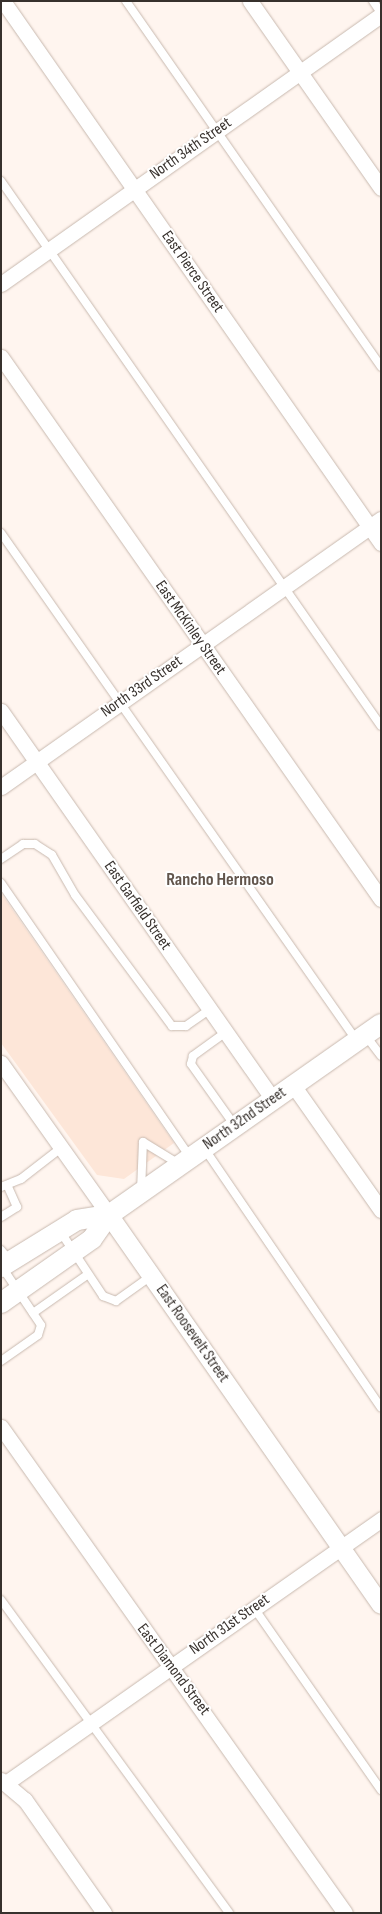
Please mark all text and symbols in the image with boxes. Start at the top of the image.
street label: North 34th Street [146,114,236,184]
street label: East Pierce Street [157,227,227,317]
street label: East McKinley Street [150,577,230,679]
street label: North 33rd Street [98,652,186,722]
street label: East Garfield Street [99,858,175,954]
district label: Rancho Hermoso [166,869,274,891]
street label: North 32nd Street [200,1083,290,1155]
street label: East Roosevelt Street [151,1281,233,1387]
street label: North 31st Street [186,1590,274,1660]
street label: East Diamond Street [132,1621,214,1719]

